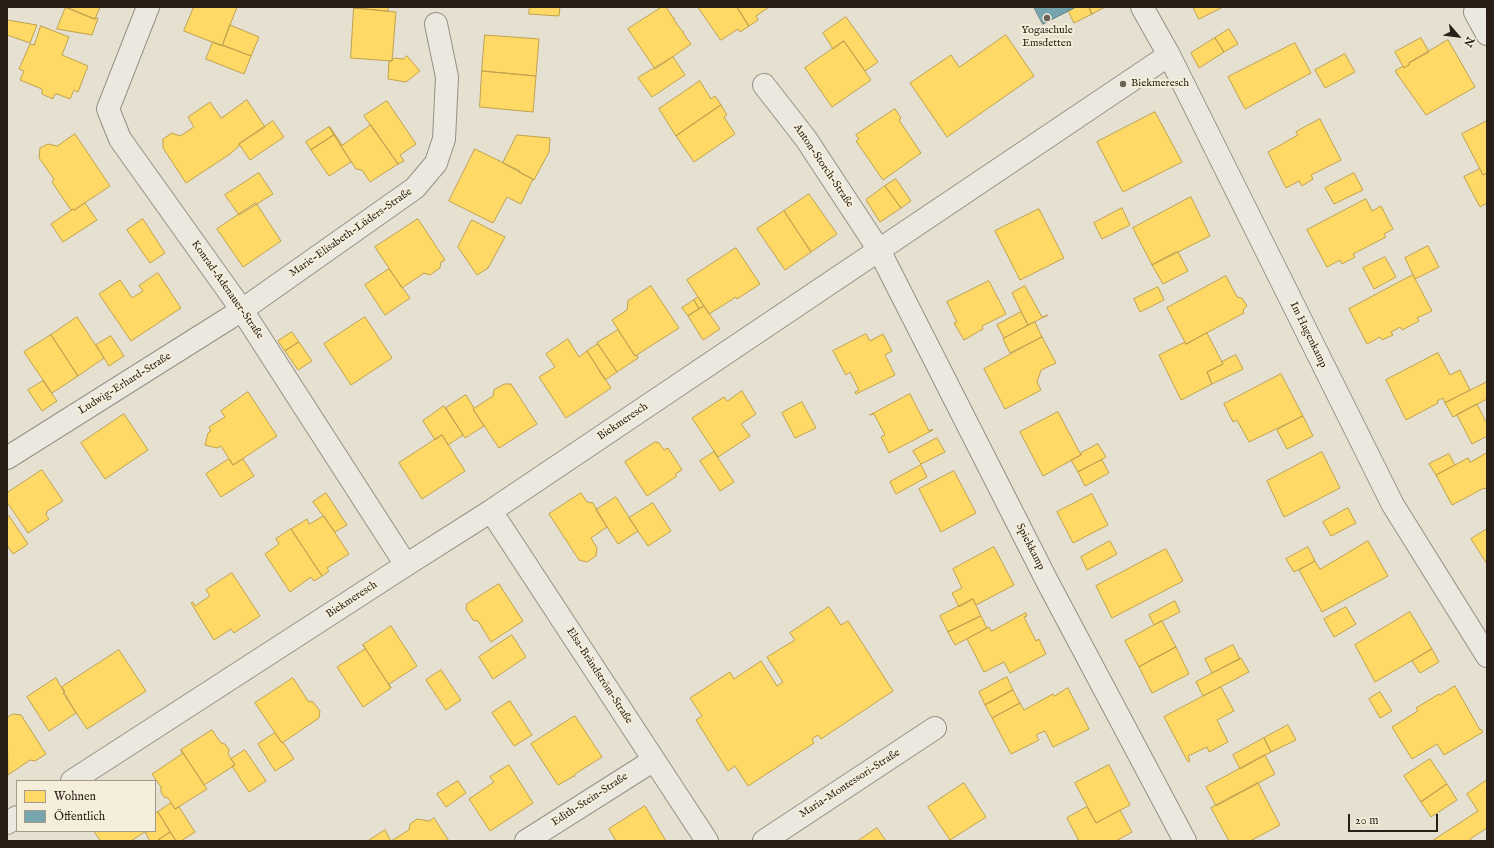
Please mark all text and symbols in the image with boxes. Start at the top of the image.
marker: Yogaschule Emsdetten [1042,13,1052,23]
north arrow [1438,16,1478,56]
place label: Yogaschule Emsdetten [1021,24,1073,50]
text: N [1460,34,1477,49]
place label: Biekmeresch [1131,77,1189,91]
marker: Biekmeresch [1118,79,1128,89]
street label: Anton-Storch-Straße [790,122,856,210]
street label: Marie-Elisabeth-Lüders-Straße [287,186,415,280]
street label: Konrad-Adenauer-Straße [188,238,266,342]
street label: Im Hagenkamp [1286,300,1330,370]
street label: Ludwig-Erhard-Straße [76,350,174,418]
street label: Biekmeresch [595,400,651,444]
street label: Spiekkamp [1013,522,1047,572]
street label: Biekmeresch [324,579,380,621]
street label: Elsa-Brändström-Straße [563,625,635,727]
street label: Maria-Montessori-Straße [797,747,903,821]
street label: Edith-Stein-Straße [549,770,631,830]
legend [16,780,156,832]
text: Wohnen [54,789,96,804]
scale bar [1350,806,1440,832]
text: Öffentlich [54,809,105,824]
text: 20 m [1355,813,1378,828]

